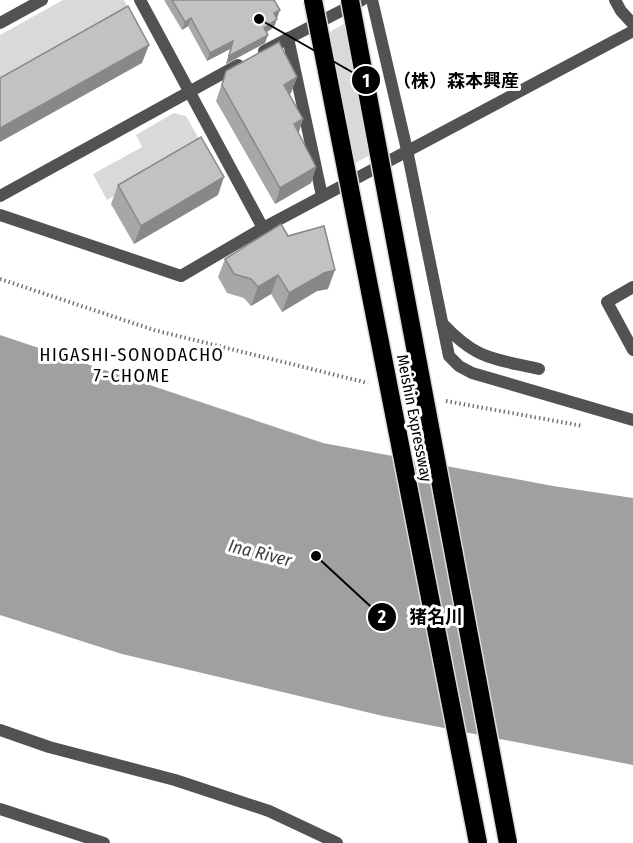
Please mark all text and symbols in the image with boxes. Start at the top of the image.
callout: （株）森本興産 [351,62,531,98]
text: 1 [362,70,370,92]
text: （株）森本興産 [393,70,519,92]
district label: HIGASHI-SONODACHO 7-CHOME [40,344,224,387]
street label: Meishin Expressway [393,353,436,484]
water label: Ina River [226,535,295,572]
callout: 猪名川 [367,599,475,635]
text: 2 [377,606,386,628]
text: 猪名川 [409,606,463,628]

